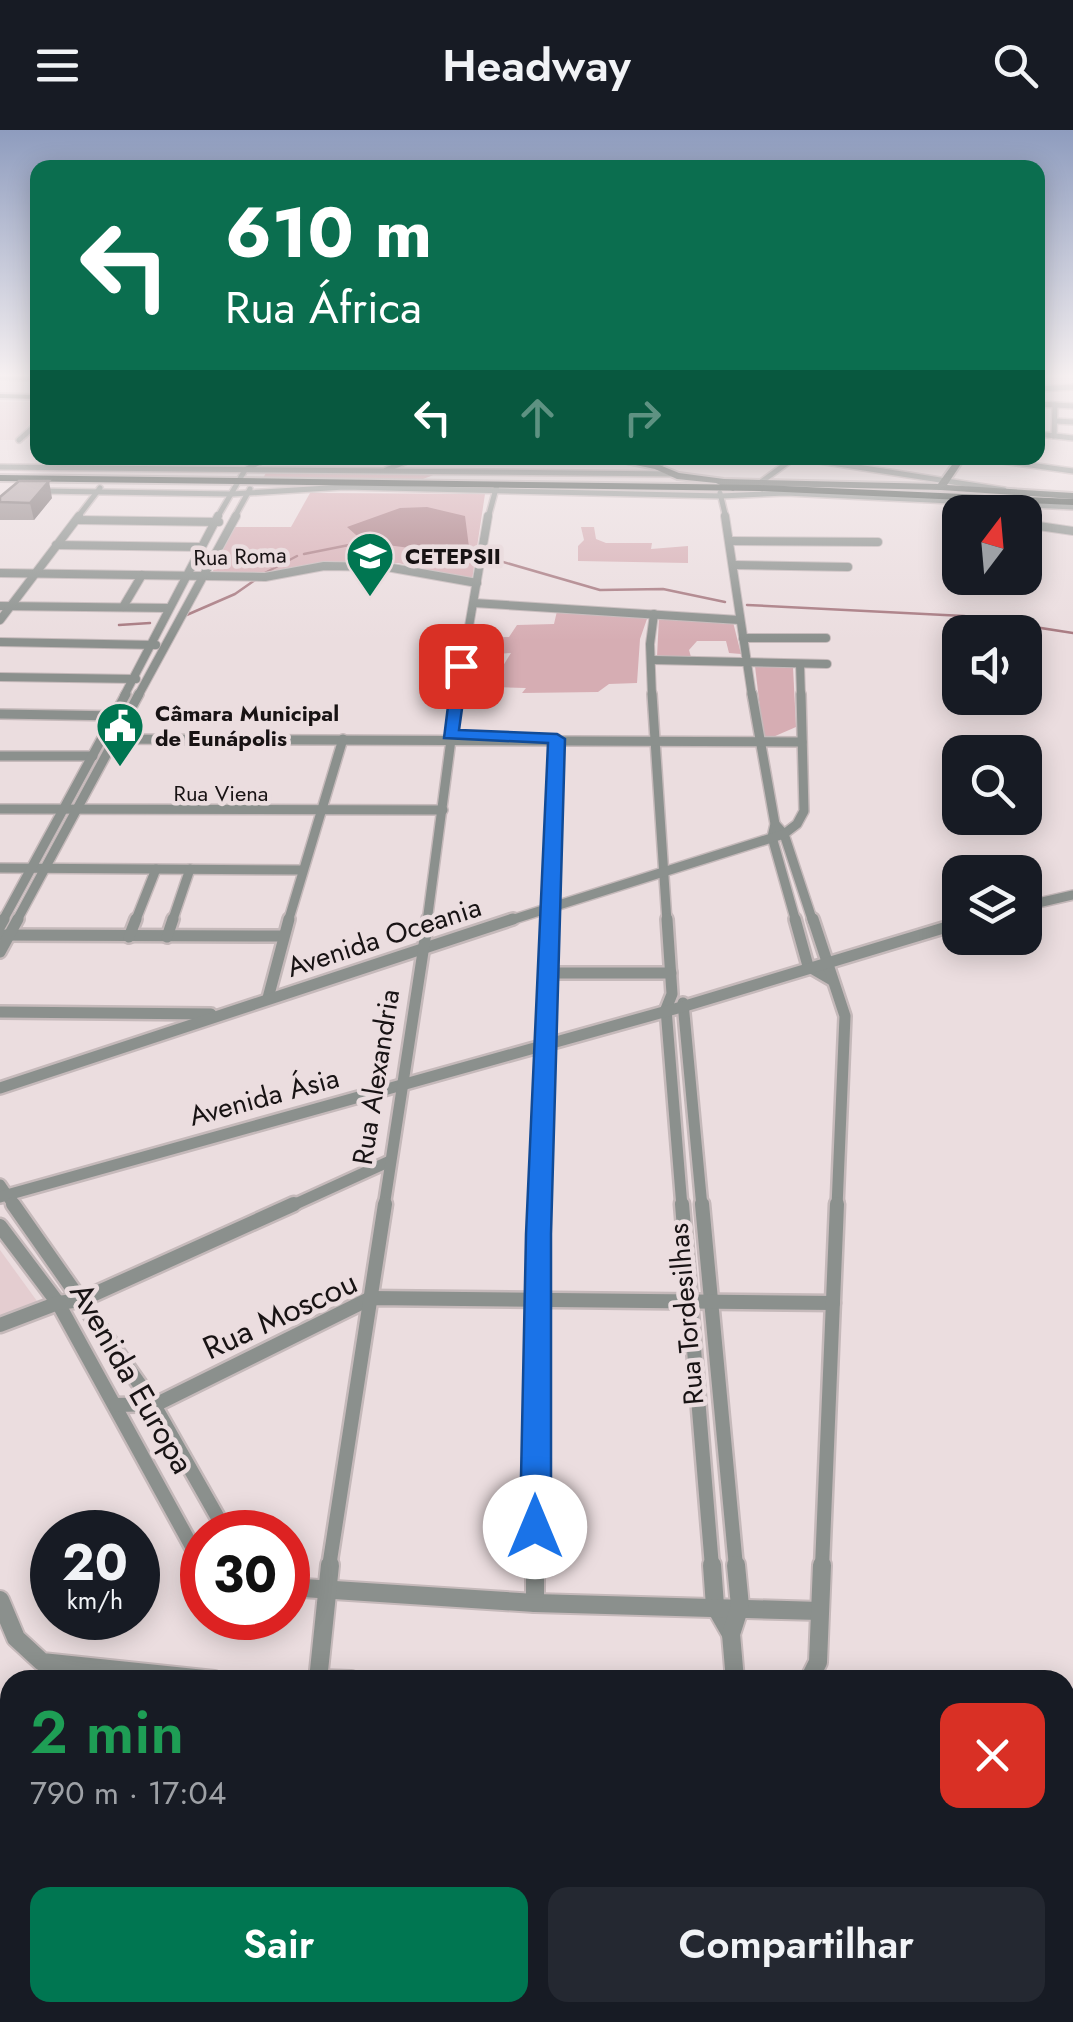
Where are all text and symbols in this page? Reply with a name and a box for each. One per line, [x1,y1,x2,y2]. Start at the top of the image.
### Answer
text: Headway [442,33,631,98]
icon: menu [30,38,85,93]
icon: search [988,38,1043,93]
text: 610 m [225,182,432,283]
icon: left [60,200,190,330]
text: Rua África [225,275,422,340]
icon: left [405,390,460,445]
icon: ahead [510,390,565,445]
icon: right [615,390,670,445]
north arrow [942,495,1042,595]
map controls [942,495,1042,955]
school or university icon: CETEPSII [344,530,396,598]
street label: Rua Roma [193,538,287,574]
place label: CETEPSII [405,540,501,572]
button: sound [942,615,1042,715]
pin [419,624,504,709]
icon: arrive [434,639,489,694]
place label: Câmara Municipal de Eunápolis [155,697,339,754]
public building icon: Câmara Municipal de Eunápolis [94,700,146,768]
button: search [942,735,1042,835]
street label: Rua Viena [174,777,268,809]
button: layers [942,855,1042,955]
street label: Avenida Oceania [282,886,486,988]
street label: Rua Alexandria [342,986,410,1168]
street label: Avenida Ásia [184,1057,344,1137]
street label: Rua Tordesilhas [658,1221,714,1407]
street label: Rua Moscou [195,1259,365,1371]
street label: Avenida Europa [59,1274,205,1482]
position arrow [483,1475,587,1579]
speed limit sign: 30 [180,1510,310,1640]
text: 20 [62,1526,128,1599]
text: km/h [67,1582,123,1618]
text: 2 min [30,1689,184,1776]
button: close [940,1703,1045,1808]
text: 790 m · 17:04 [30,1770,226,1816]
button: Sair [30,1887,528,2002]
button: Compartilhar [548,1887,1045,2002]

